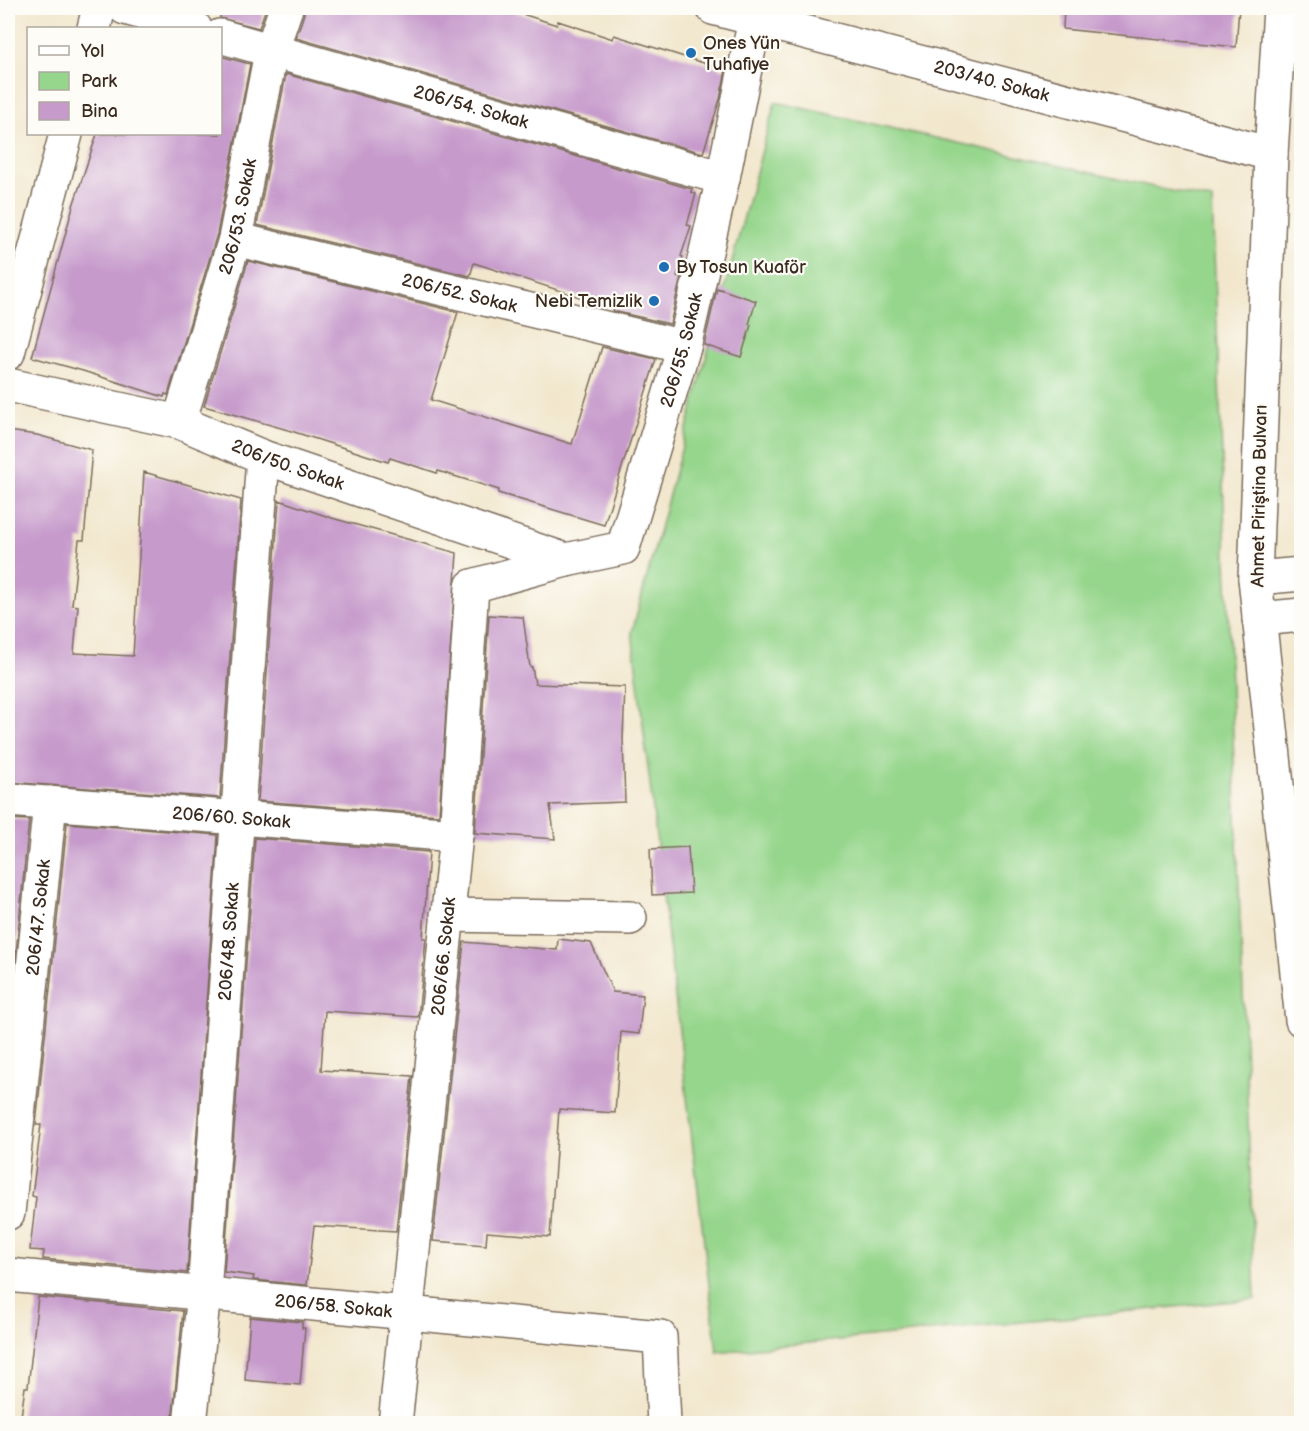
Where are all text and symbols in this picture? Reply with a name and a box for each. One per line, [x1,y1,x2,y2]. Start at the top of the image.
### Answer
legend [27,27,222,135]
place label: Ones Yün Tuhafiye [703,33,780,75]
text: Yol [80,41,104,62]
marker: Ones Yün Tuhafiye [684,46,698,60]
street label: 203/40. Sokak [931,56,1052,107]
text: Park [81,71,117,92]
street label: 206/54. Sokak [411,81,531,134]
text: Bina [81,101,118,122]
street label: 206/53. Sokak [215,157,261,277]
place label: By Tosun Kuaför [676,257,806,278]
marker: By Tosun Kuaför [657,260,671,274]
street label: 206/52. Sokak [400,270,519,318]
place label: Nebi Temizlik [535,291,642,312]
street label: 206/55. Sokak [656,291,707,410]
marker: Nebi Temizlik [647,294,661,308]
street label: Ahmet Piriştina Bulvarı [1247,404,1272,588]
street label: 206/50. Sokak [228,435,347,495]
street label: 206/60. Sokak [171,803,291,833]
street label: 206/47. Sokak [22,858,55,977]
street label: 206/48. Sokak [215,882,244,1002]
street label: 206/66. Sokak [427,896,461,1017]
street label: 206/58. Sokak [274,1290,393,1323]

